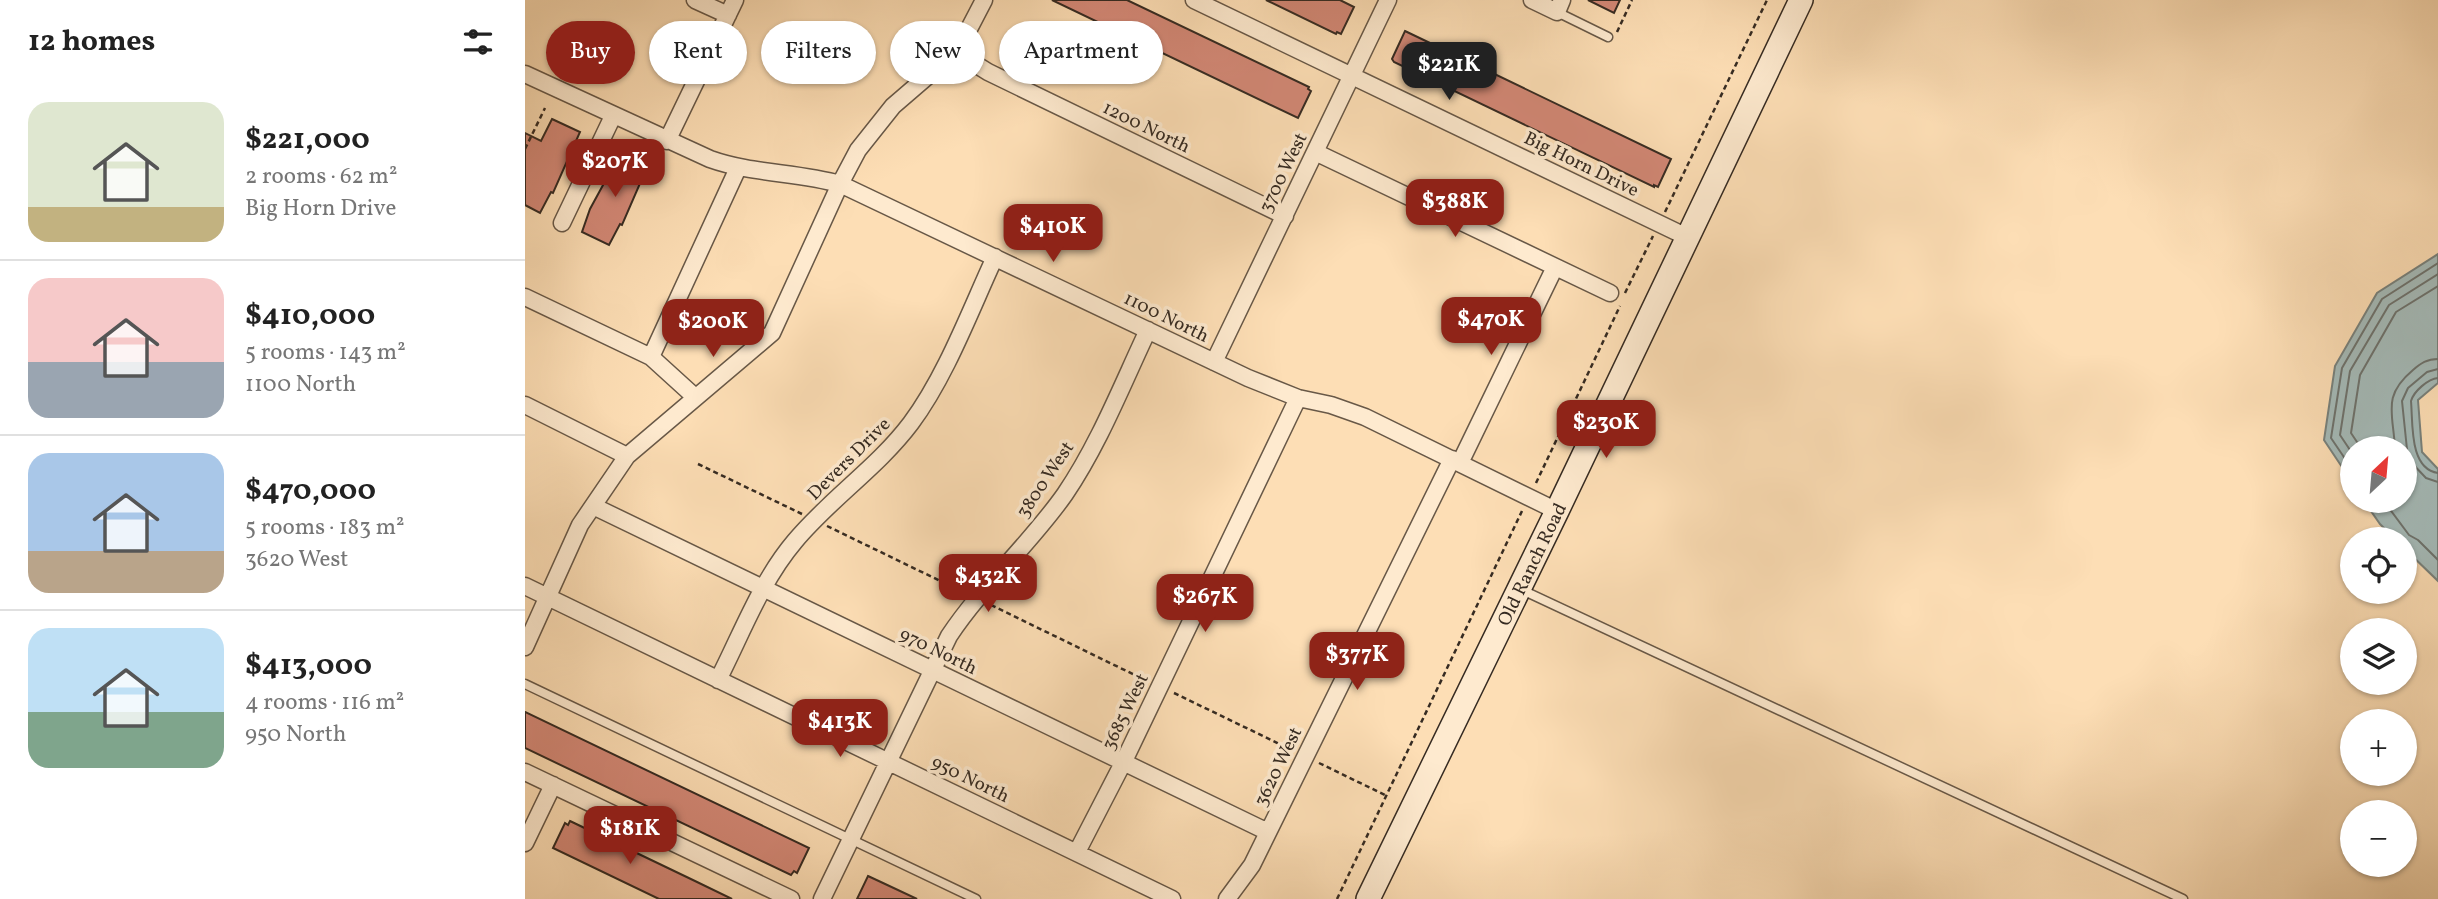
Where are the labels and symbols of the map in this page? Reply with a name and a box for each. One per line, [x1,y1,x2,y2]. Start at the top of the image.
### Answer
pin: $221K [1400,42,1498,102]
street label: 1200 North [1098,95,1194,160]
street label: Big Horn Drive [1519,126,1643,204]
street label: 3700 West [1253,128,1314,217]
pin: $207K [566,140,664,199]
pin: $388K [1406,180,1504,239]
pin: $410K [1004,204,1102,264]
street label: 1100 North [1119,286,1213,350]
pin: $470K [1442,298,1540,357]
pin: $200K [664,300,762,359]
pin: $230K [1557,400,1655,460]
street label: Devers Drive [802,412,897,507]
street label: 3800 West [1010,436,1081,524]
north arrow [2340,436,2417,513]
street label: Old Ranch Road [1492,499,1574,631]
pin: $432K [939,554,1037,614]
pin: $267K [1156,574,1254,634]
street label: 970 North [895,622,981,682]
pin: $377K [1308,632,1406,692]
street label: 3685 West [1096,669,1156,755]
pin: $413K [791,700,889,759]
street label: 3620 West [1248,723,1309,811]
street label: 950 North [927,750,1013,810]
pin: $181K [581,806,679,866]

